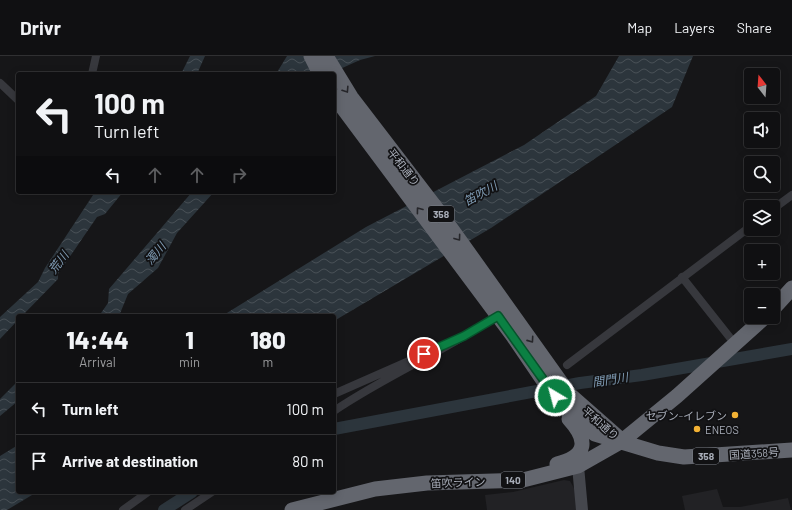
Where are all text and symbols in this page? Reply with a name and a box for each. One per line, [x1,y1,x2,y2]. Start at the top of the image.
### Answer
text: Drivr [20,16,61,39]
text: Map [627,19,652,36]
text: Layers [674,19,715,36]
text: Share [737,19,772,36]
north arrow [744,68,780,104]
map controls [744,68,780,324]
text: 100 m [94,86,165,120]
one-way arrow [341,86,349,93]
icon: left [28,88,80,140]
button: sound [744,112,780,148]
text: Turn left [94,120,160,142]
street label: 平和通り [385,146,423,188]
button: search [744,156,780,192]
icon: left [102,164,124,186]
icon: ahead [144,164,166,186]
icon: ahead [186,164,208,186]
icon: right [228,164,250,186]
water label: 笛吹川 [461,177,501,208]
button: layers [744,200,780,236]
road number: 358 [428,206,454,222]
one-way arrow [416,207,423,214]
one-way arrow [453,233,460,240]
water label: 濁川 [142,238,169,267]
button: + [744,244,780,280]
water label: 荒川 [45,247,72,276]
button: − [744,288,780,324]
text: 14:44 [66,325,129,354]
text: 1 [185,325,194,354]
text: 180 [250,325,286,354]
one-way arrow [526,336,534,343]
pin [407,337,441,371]
icon: arrive [413,343,435,365]
text: Arrival [79,354,116,370]
text: min [179,354,200,370]
text: m [263,354,273,370]
water label: 間門川 [591,369,631,389]
position arrow [534,375,576,417]
icon: left [28,398,50,420]
text: Turn left [62,400,118,418]
text: 100 m [286,400,324,418]
street label: 平和通り [580,404,622,442]
place label: セブン-イレブン [646,409,727,422]
marker: セブン-イレブン [730,410,740,420]
place label: ENEOS [705,423,739,436]
marker: ENEOS [692,424,702,434]
street label: 国道358号 [729,445,779,461]
road number: 358 [693,448,719,464]
icon: arrive [28,450,50,472]
text: Arrive at destination [62,452,198,470]
text: 80 m [292,452,324,470]
road number: 140 [501,472,525,488]
street label: 笛吹ライン [430,475,486,489]

